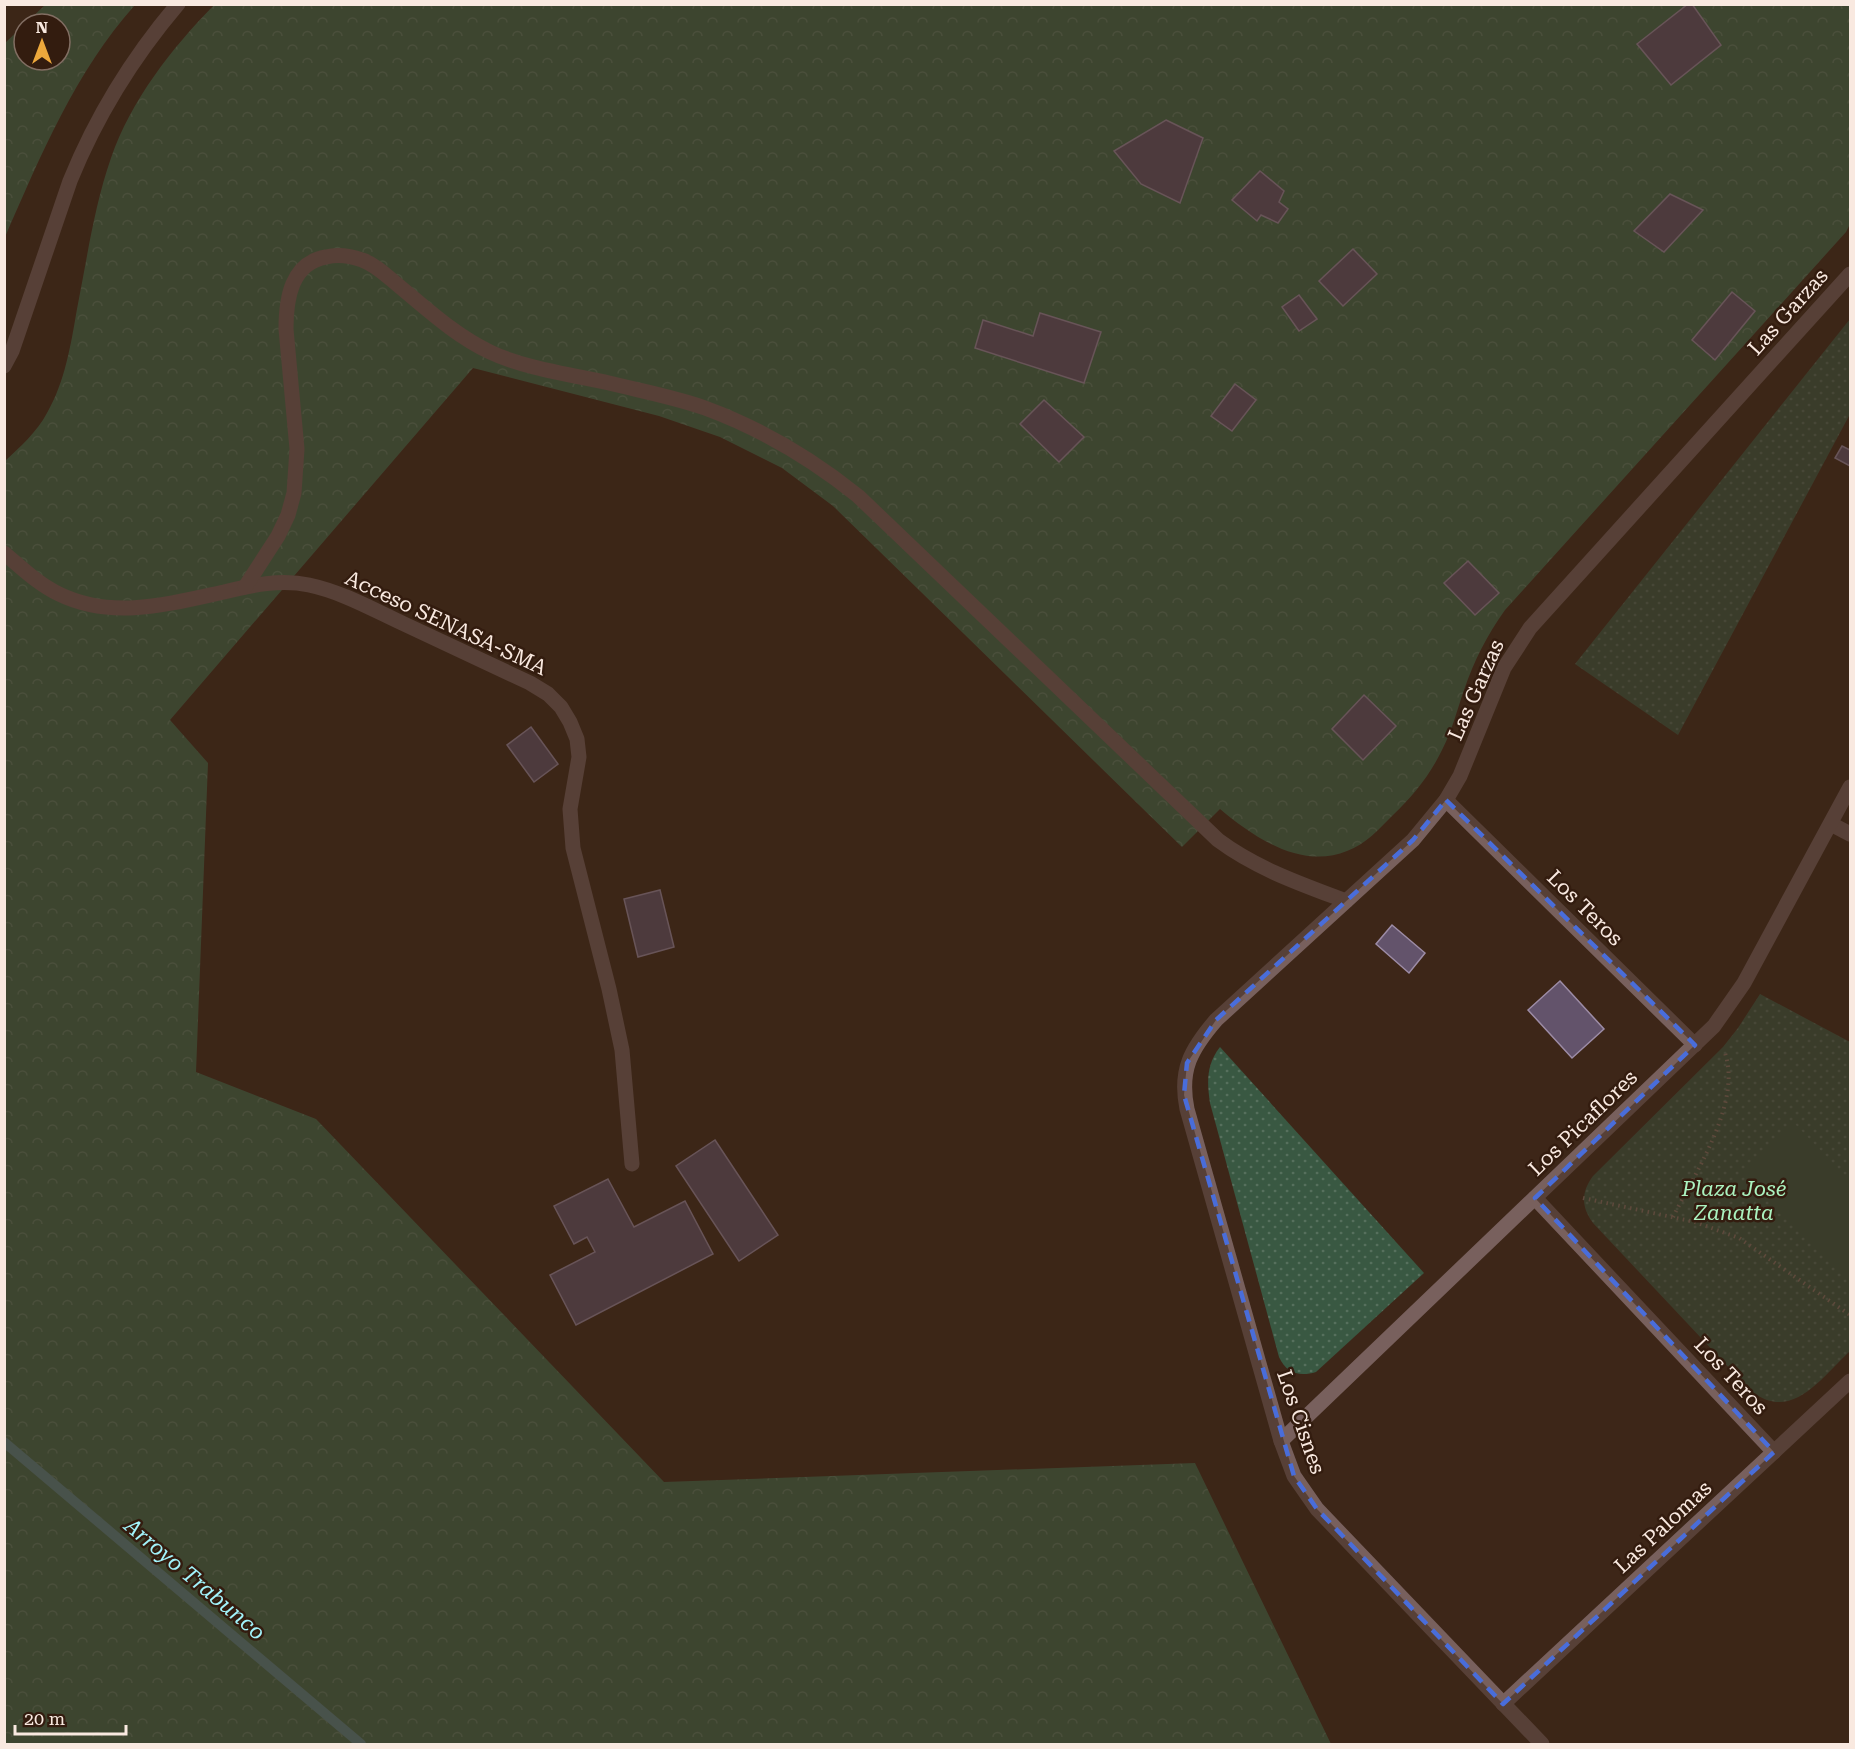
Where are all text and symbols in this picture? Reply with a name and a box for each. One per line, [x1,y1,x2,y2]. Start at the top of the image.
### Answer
north arrow [12,12,72,72]
text: N [36,18,48,37]
street label: Las Garzas [1743,264,1833,360]
street label: Acceso SENASA-SMA [341,566,551,680]
street label: Las Garzas [1443,636,1509,744]
street label: Los Teros [1542,865,1628,951]
street label: Los Picaflores [1524,1065,1642,1181]
park label: Plaza José Zanatta [1681,1177,1786,1225]
street label: Los Teros [1689,1332,1773,1420]
street label: Los Cisnes [1272,1367,1330,1477]
street label: Las Palomas [1609,1476,1717,1578]
water label: Arroyo Trabunco [118,1512,270,1645]
scale bar [15,1698,126,1736]
text: 20 m [24,1708,65,1729]

